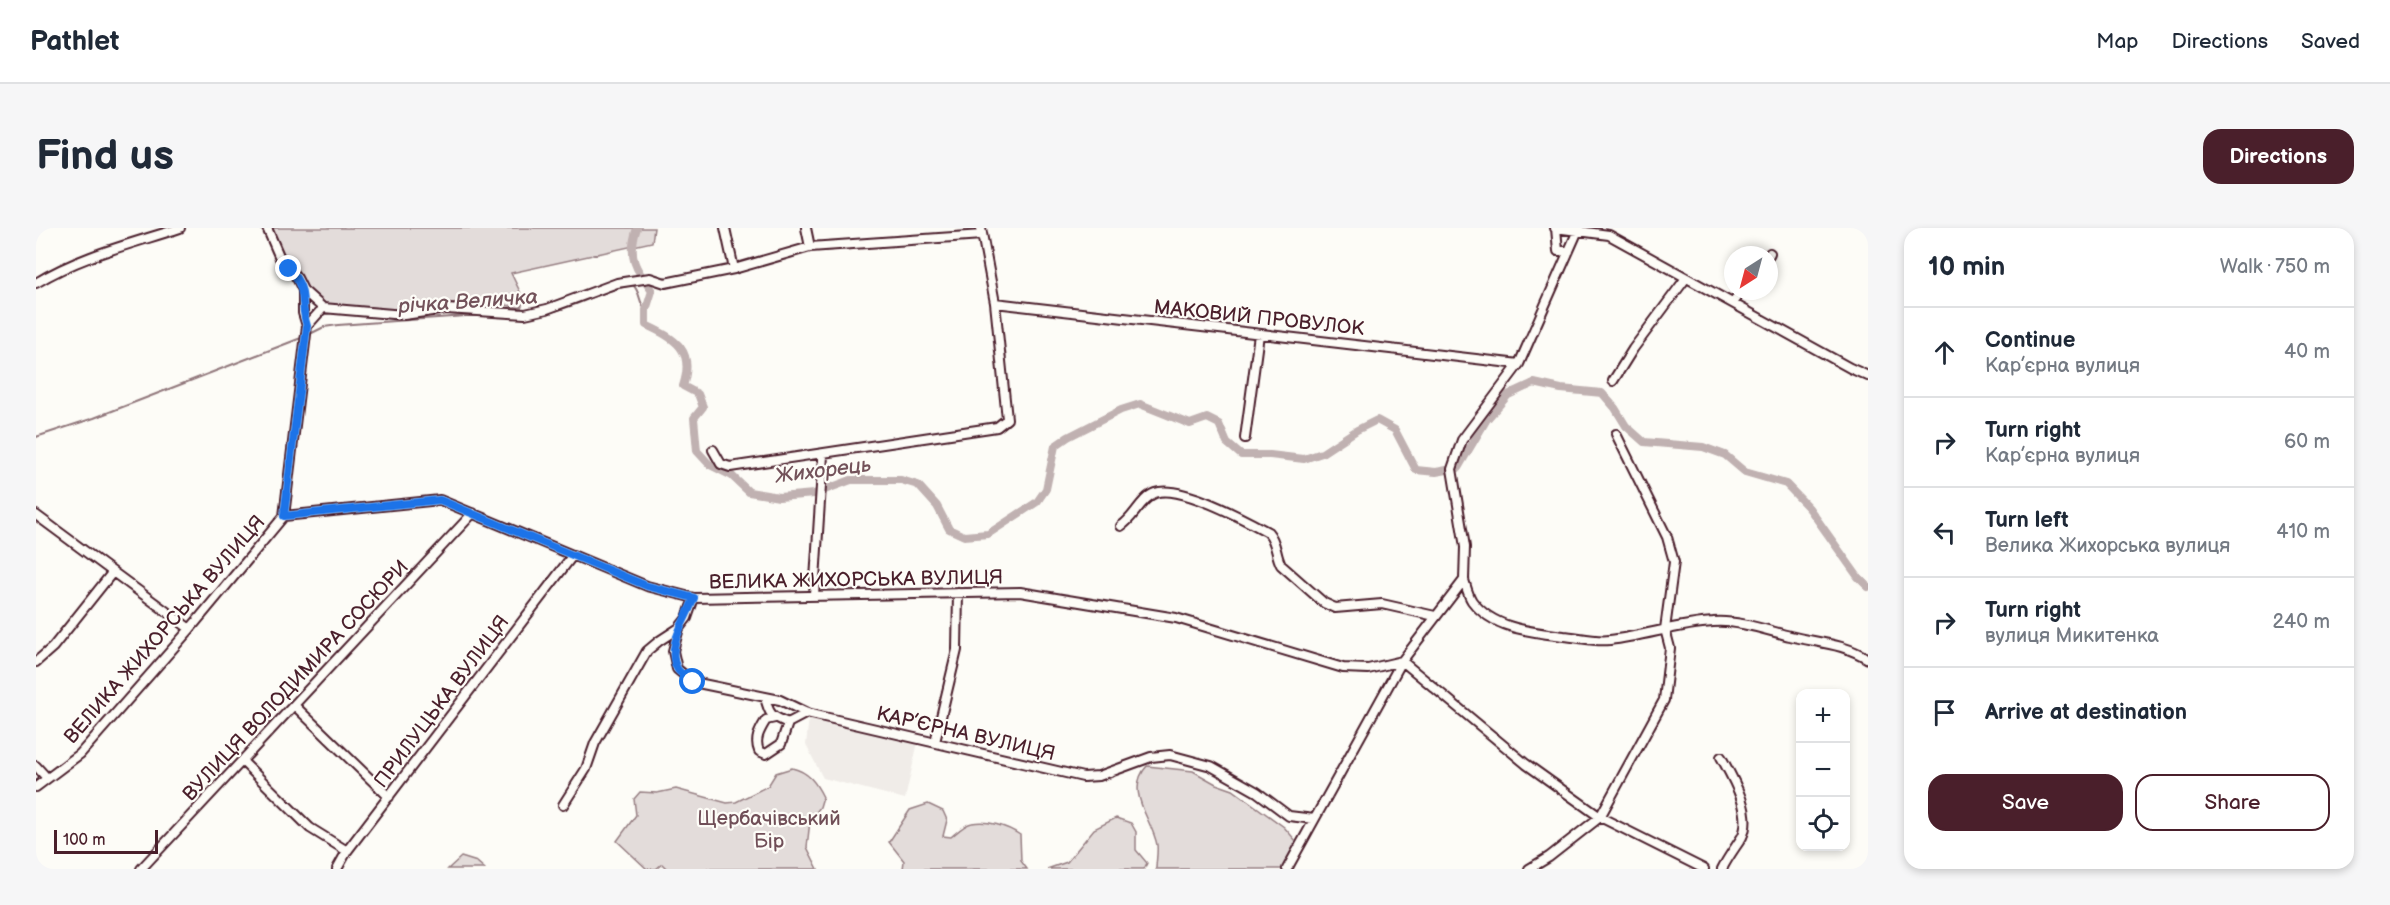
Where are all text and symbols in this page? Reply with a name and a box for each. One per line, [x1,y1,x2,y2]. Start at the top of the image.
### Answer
text: Pathlet [30,25,119,58]
text: Map [2096,29,2139,54]
text: Directions [2172,29,2268,54]
text: Saved [2301,29,2360,54]
button: Directions [2203,129,2354,184]
text: Find us [36,131,174,182]
north arrow [1724,246,1778,300]
text: 10 min [1928,252,2005,283]
route end [275,255,301,281]
text: Walk · 750 m [2220,255,2330,279]
water label: річка Величка [396,284,539,319]
street label: МАКОВИЙ ПРОВУЛОК [1153,295,1365,341]
text: Continue [1985,327,2075,354]
icon: ahead [1928,336,1961,369]
text: 40 m [2284,340,2330,364]
text: Кар’єрна вулиця [1985,354,2140,378]
text: Turn right [1985,417,2081,444]
icon: right [1928,426,1961,459]
text: 60 m [2284,430,2330,454]
text: Кар’єрна вулиця [1985,444,2140,468]
water label: Жихорець [772,452,873,489]
text: Turn left [1985,507,2069,534]
street label: ВЕЛИКА ЖИХОРСЬКА ВУЛИЦЯ [59,511,270,749]
icon: left [1928,516,1961,549]
text: 410 m [2276,520,2330,544]
text: Велика Жихорська вулиця [1985,534,2230,558]
street label: ВУЛИЦЯ ВОЛОДИМИРА СОСЮРИ [178,555,414,806]
street label: ВЕЛИКА ЖИХОРСЬКА ВУЛИЦЯ [709,565,1003,595]
text: Turn right [1985,597,2081,624]
icon: right [1928,606,1961,639]
text: 240 m [2273,610,2330,634]
street label: ПРИЛУЦЬКА ВУЛИЦЯ [369,611,515,793]
text: вулиця Микитенка [1985,624,2159,648]
route start [679,668,705,694]
map controls [1796,689,1850,851]
button: + [1796,689,1850,743]
icon: arrive [1928,696,1961,729]
text: Arrive at destination [1985,699,2187,726]
street label: КАР’ЄРНА ВУЛИЦЯ [874,702,1057,766]
button: − [1796,743,1850,797]
button: Save [1928,774,2123,831]
button: Share [2135,774,2330,831]
button: locate [1796,797,1850,851]
park label: Щербачівський Бір [697,807,841,854]
scale bar [54,827,158,854]
text: 100 m [63,831,106,850]

